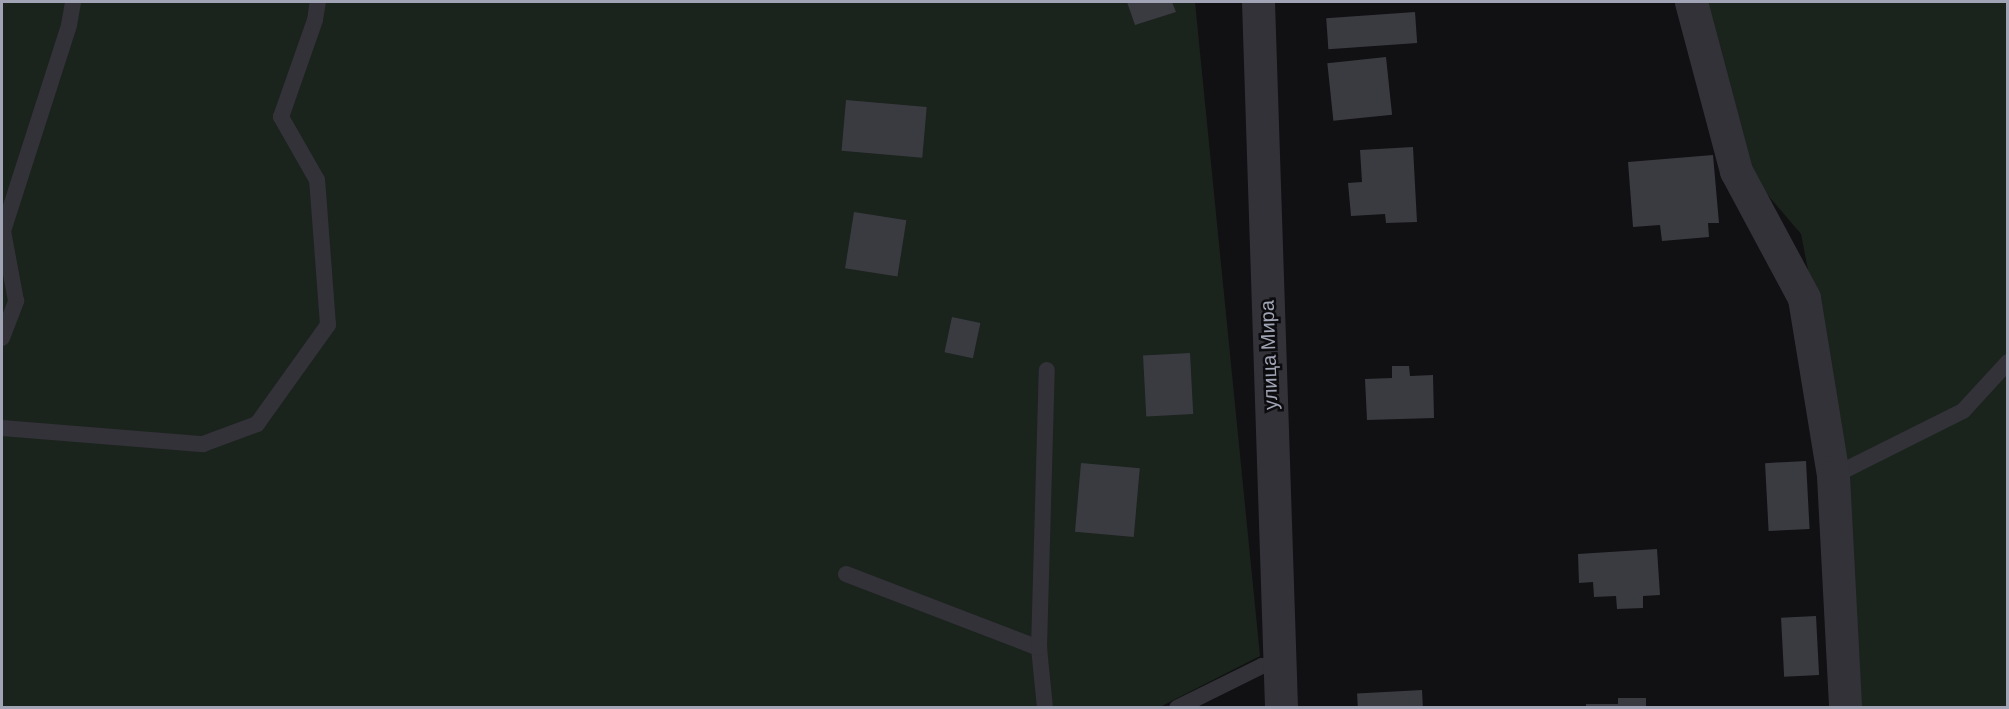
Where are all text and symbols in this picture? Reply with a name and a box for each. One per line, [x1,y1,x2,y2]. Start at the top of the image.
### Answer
street label: улица Мира [1255,300,1283,410]

